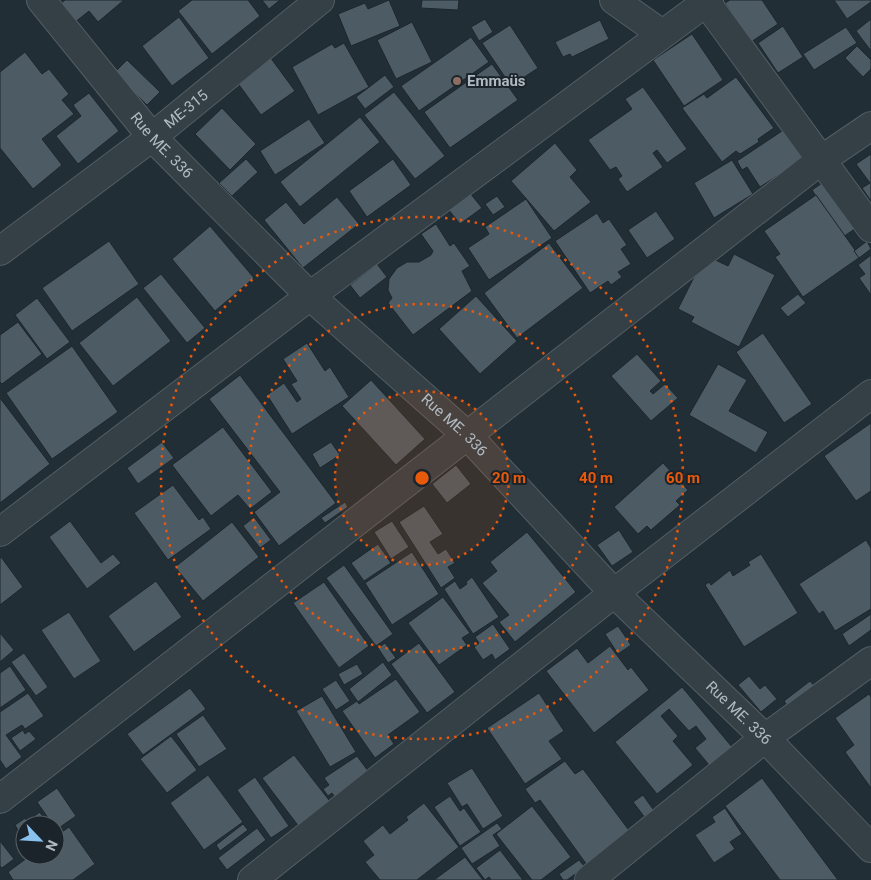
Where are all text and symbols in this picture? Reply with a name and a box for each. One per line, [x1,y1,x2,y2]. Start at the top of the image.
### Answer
place label: Emmaüs [467,72,526,90]
marker: Emmaüs [451,75,463,87]
street label: ME-315 [161,86,212,132]
street label: Rue ME. 336 [127,109,197,182]
street label: Rue ME. 336 [417,390,491,460]
centre of rings [413,469,431,487]
text: 20 m [492,469,526,487]
text: 40 m [579,469,613,487]
text: 60 m [666,469,700,487]
street label: Rue ME. 336 [702,677,775,748]
north arrow [15,815,65,865]
text: N [42,838,61,853]

